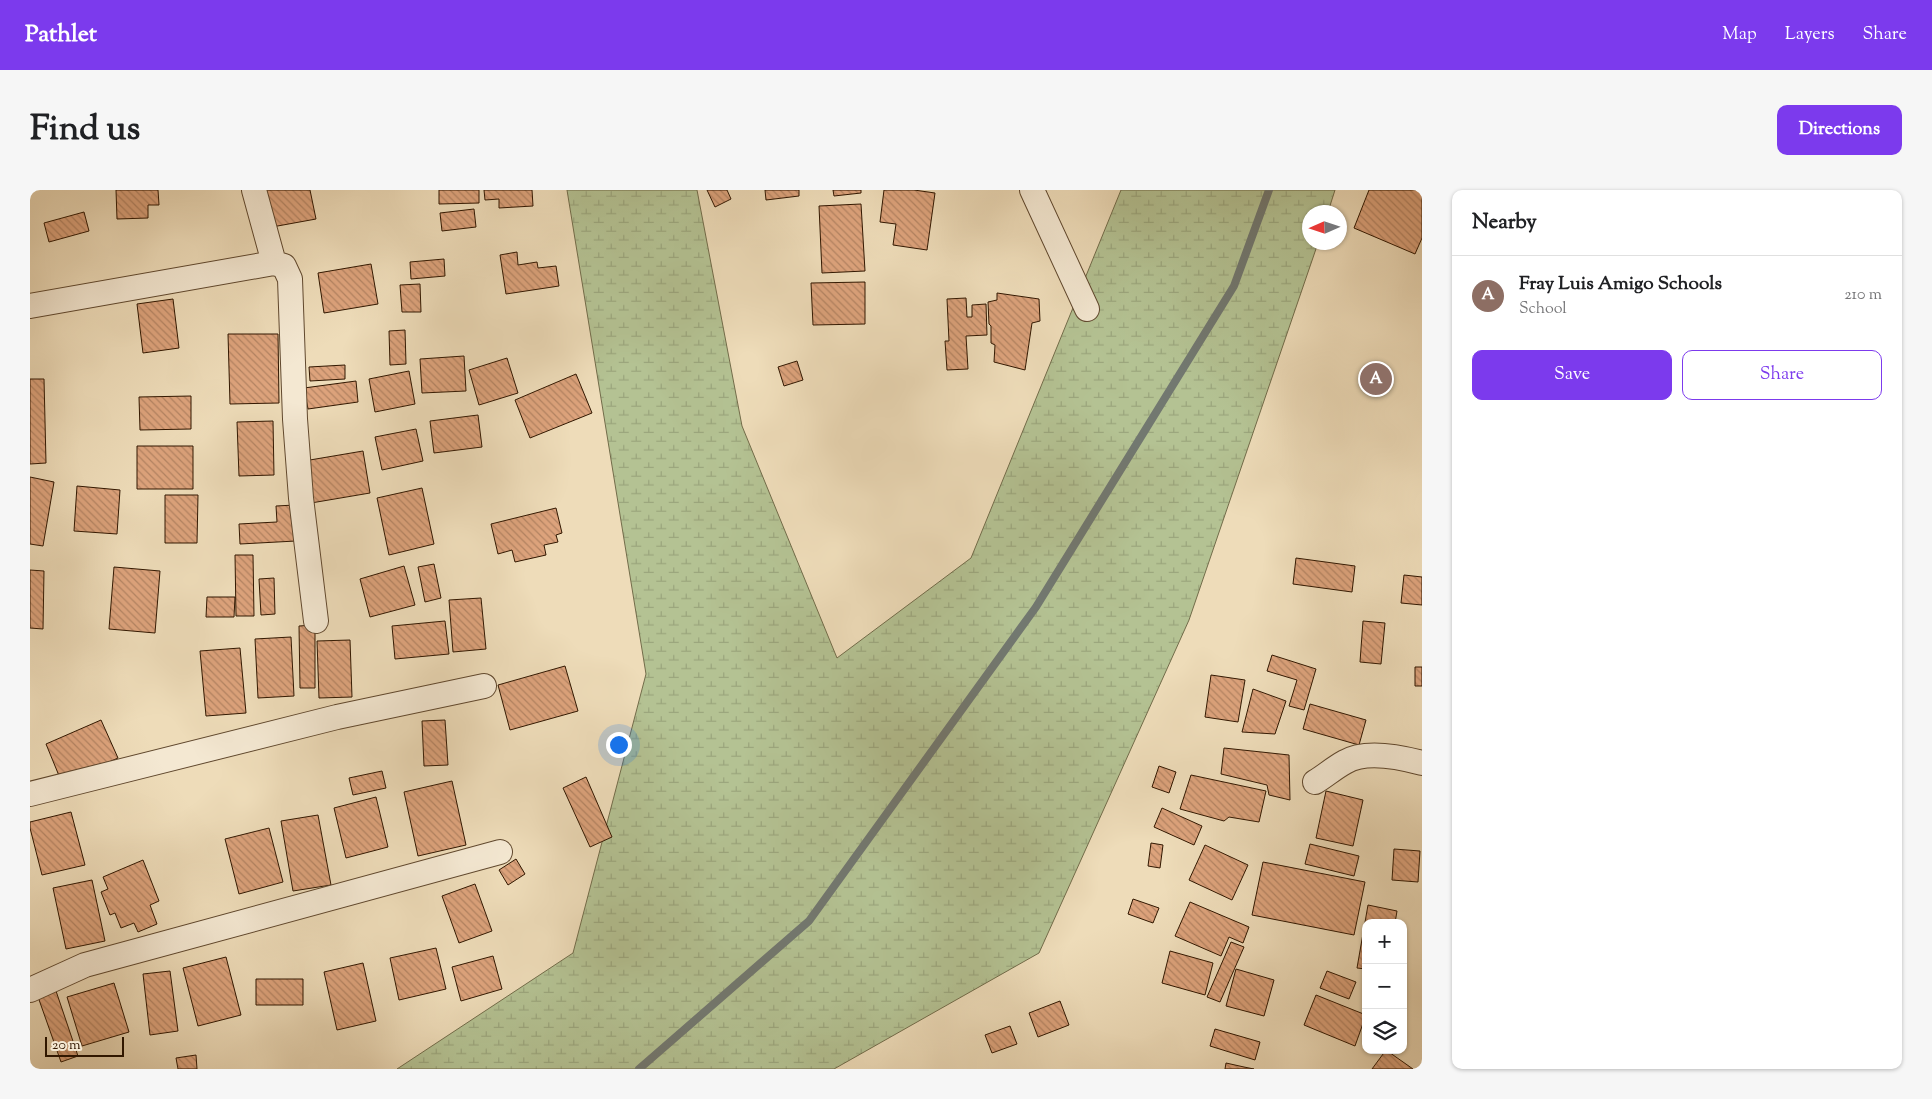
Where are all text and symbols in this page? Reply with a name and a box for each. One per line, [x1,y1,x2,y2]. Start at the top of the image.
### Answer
text: Pathlet [25,18,97,52]
text: Map [1722,22,1757,48]
text: Layers [1785,22,1835,48]
text: Share [1863,22,1907,48]
text: Find us [30,105,140,156]
button: Directions [1777,105,1902,155]
north arrow [1302,205,1347,250]
text: Nearby [1472,208,1537,238]
text: Fray Luis Amigo Schools [1519,271,1722,298]
text: A [1482,284,1495,307]
text: 210 m [1844,284,1882,307]
text: School [1519,298,1567,321]
button: Save [1472,350,1672,400]
button: Share [1682,350,1882,400]
pin: A [1360,360,1392,398]
your location [606,732,632,758]
map controls [1362,919,1407,1054]
button: + [1362,919,1407,964]
button: − [1362,964,1407,1009]
button: layers [1362,1009,1407,1054]
scale bar [45,1034,124,1057]
text: 20 m [52,1036,81,1056]

